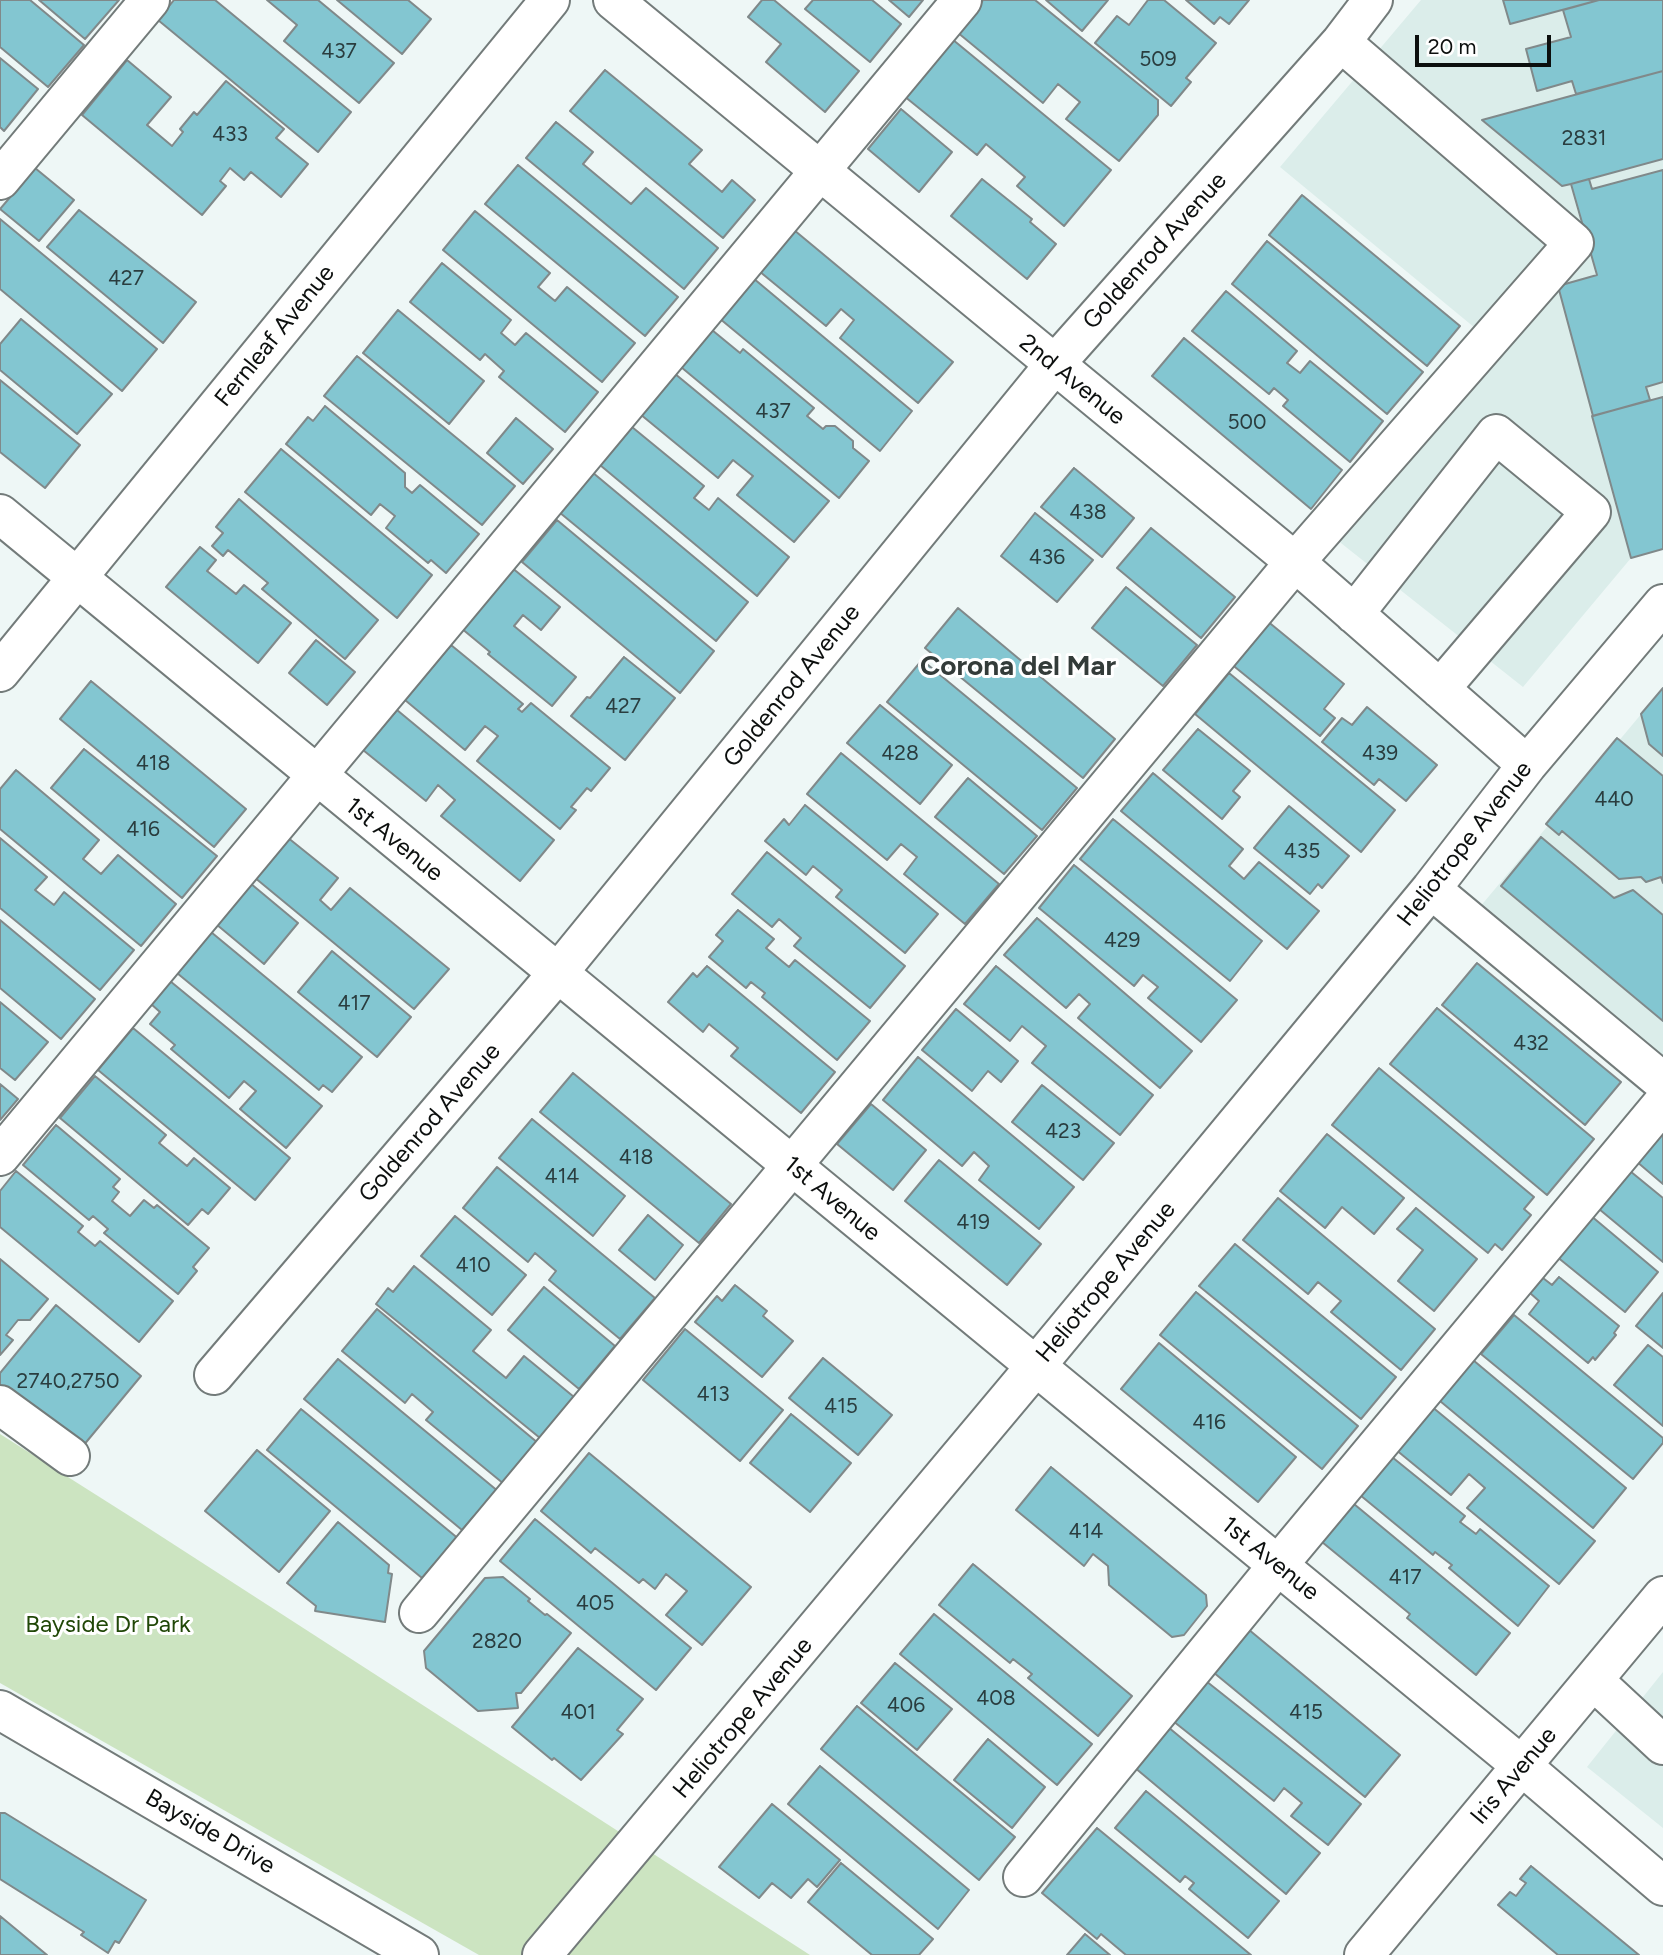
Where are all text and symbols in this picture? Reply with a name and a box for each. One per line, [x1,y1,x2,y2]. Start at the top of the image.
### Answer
scale bar [1418,21,1554,65]
text: 20 m [1428,34,1476,59]
house number: 437 [321,39,357,65]
house number: 509 [1139,47,1177,73]
house number: 433 [212,122,248,148]
house number: 2831 [1562,126,1606,152]
street label: Goldenrod Avenue [1077,167,1233,335]
street label: Fernleaf Avenue [209,259,341,413]
house number: 427 [108,266,144,292]
street label: 2nd Avenue [1013,329,1131,431]
house number: 437 [755,399,791,425]
house number: 500 [1228,410,1266,436]
house number: 438 [1069,500,1107,526]
house number: 436 [1029,545,1065,571]
street label: Goldenrod Avenue [718,599,866,773]
district label: Corona del Mar [920,650,1116,684]
house number: 427 [605,694,641,720]
house number: 428 [881,741,919,767]
house number: 439 [1362,741,1398,767]
house number: 418 [136,751,170,777]
street label: Heliotrope Avenue [1392,756,1538,932]
house number: 440 [1594,787,1634,813]
street label: 1st Avenue [339,792,449,888]
house number: 416 [126,817,160,843]
house number: 435 [1284,839,1320,865]
house number: 429 [1104,928,1140,954]
house number: 417 [338,991,370,1017]
house number: 432 [1513,1031,1549,1057]
street label: Goldenrod Avenue [353,1038,507,1208]
house number: 423 [1045,1119,1081,1145]
house number: 418 [619,1145,653,1171]
street label: 1st Avenue [778,1150,886,1248]
house number: 414 [545,1164,579,1190]
street label: Heliotrope Avenue [1030,1196,1182,1368]
house number: 419 [956,1210,990,1236]
house number: 410 [455,1253,491,1279]
house number: 2740,2750 [17,1369,119,1395]
house number: 413 [696,1382,730,1408]
house number: 415 [824,1394,858,1420]
house number: 416 [1192,1410,1226,1436]
street label: 1st Avenue [1215,1511,1325,1607]
house number: 414 [1069,1519,1103,1545]
house number: 417 [1389,1565,1421,1591]
house number: 405 [576,1591,614,1617]
park label: Bayside Dr Park [25,1611,191,1639]
house number: 2820 [472,1629,522,1655]
street label: Heliotrope Avenue [667,1632,819,1804]
house number: 408 [976,1686,1016,1712]
house number: 406 [887,1693,925,1719]
house number: 401 [560,1700,596,1726]
house number: 415 [1289,1700,1323,1726]
street label: Iris Avenue [1465,1721,1563,1831]
street label: Bayside Drive [140,1783,280,1881]

